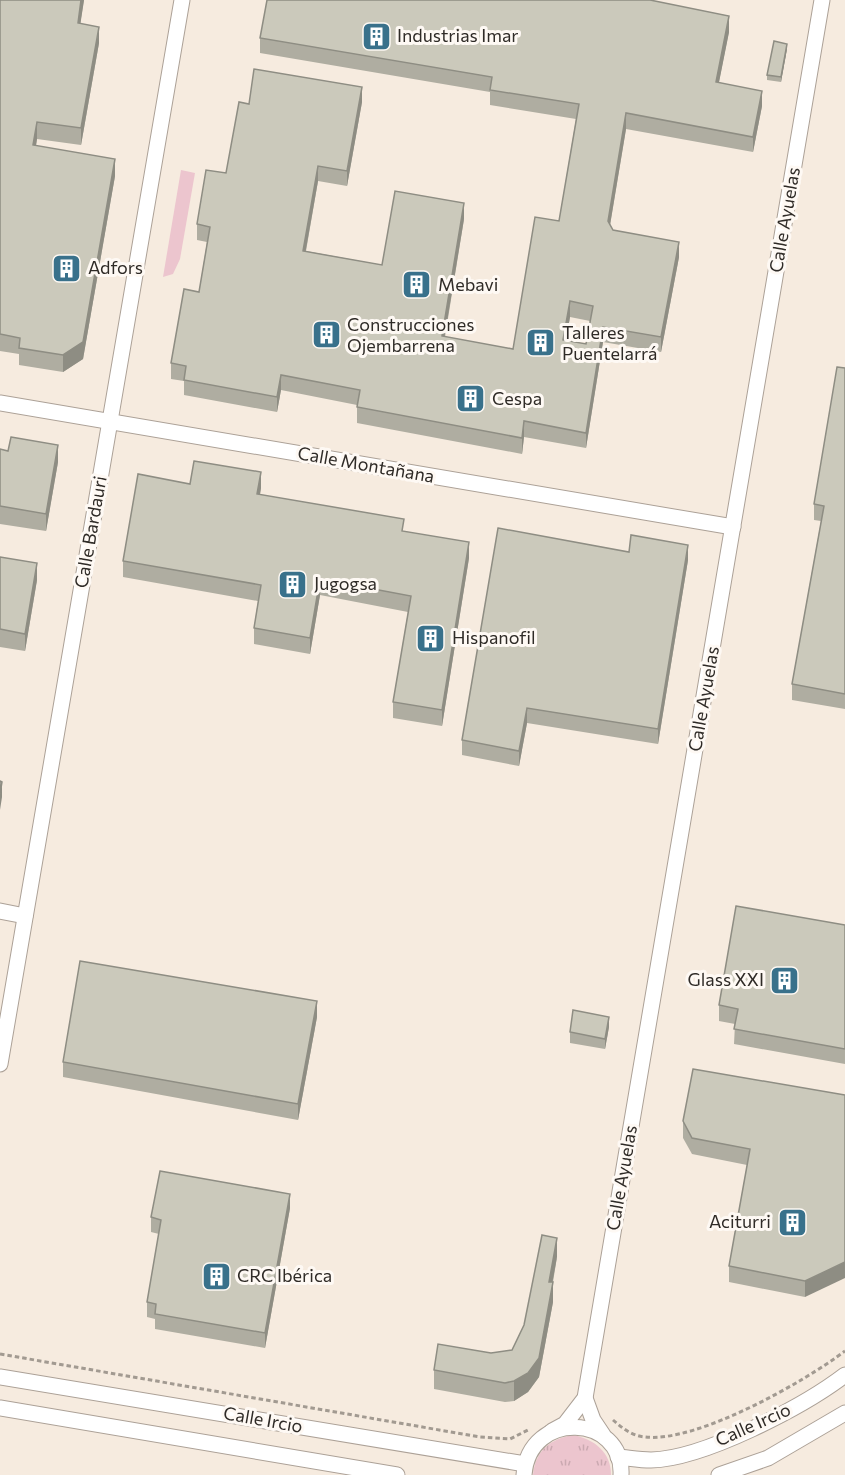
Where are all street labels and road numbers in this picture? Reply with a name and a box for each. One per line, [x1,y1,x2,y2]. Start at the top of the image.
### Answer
street label: Calle Ayuelas [764,165,804,274]
street label: Calle Montañana [296,441,436,487]
street label: Calle Bardauri [69,474,111,590]
street label: Calle Ayuelas [683,644,723,753]
street label: Calle Ayuelas [601,1123,641,1232]
street label: Calle Ircio [712,1398,794,1450]
street label: Calle Ircio [222,1401,304,1437]

